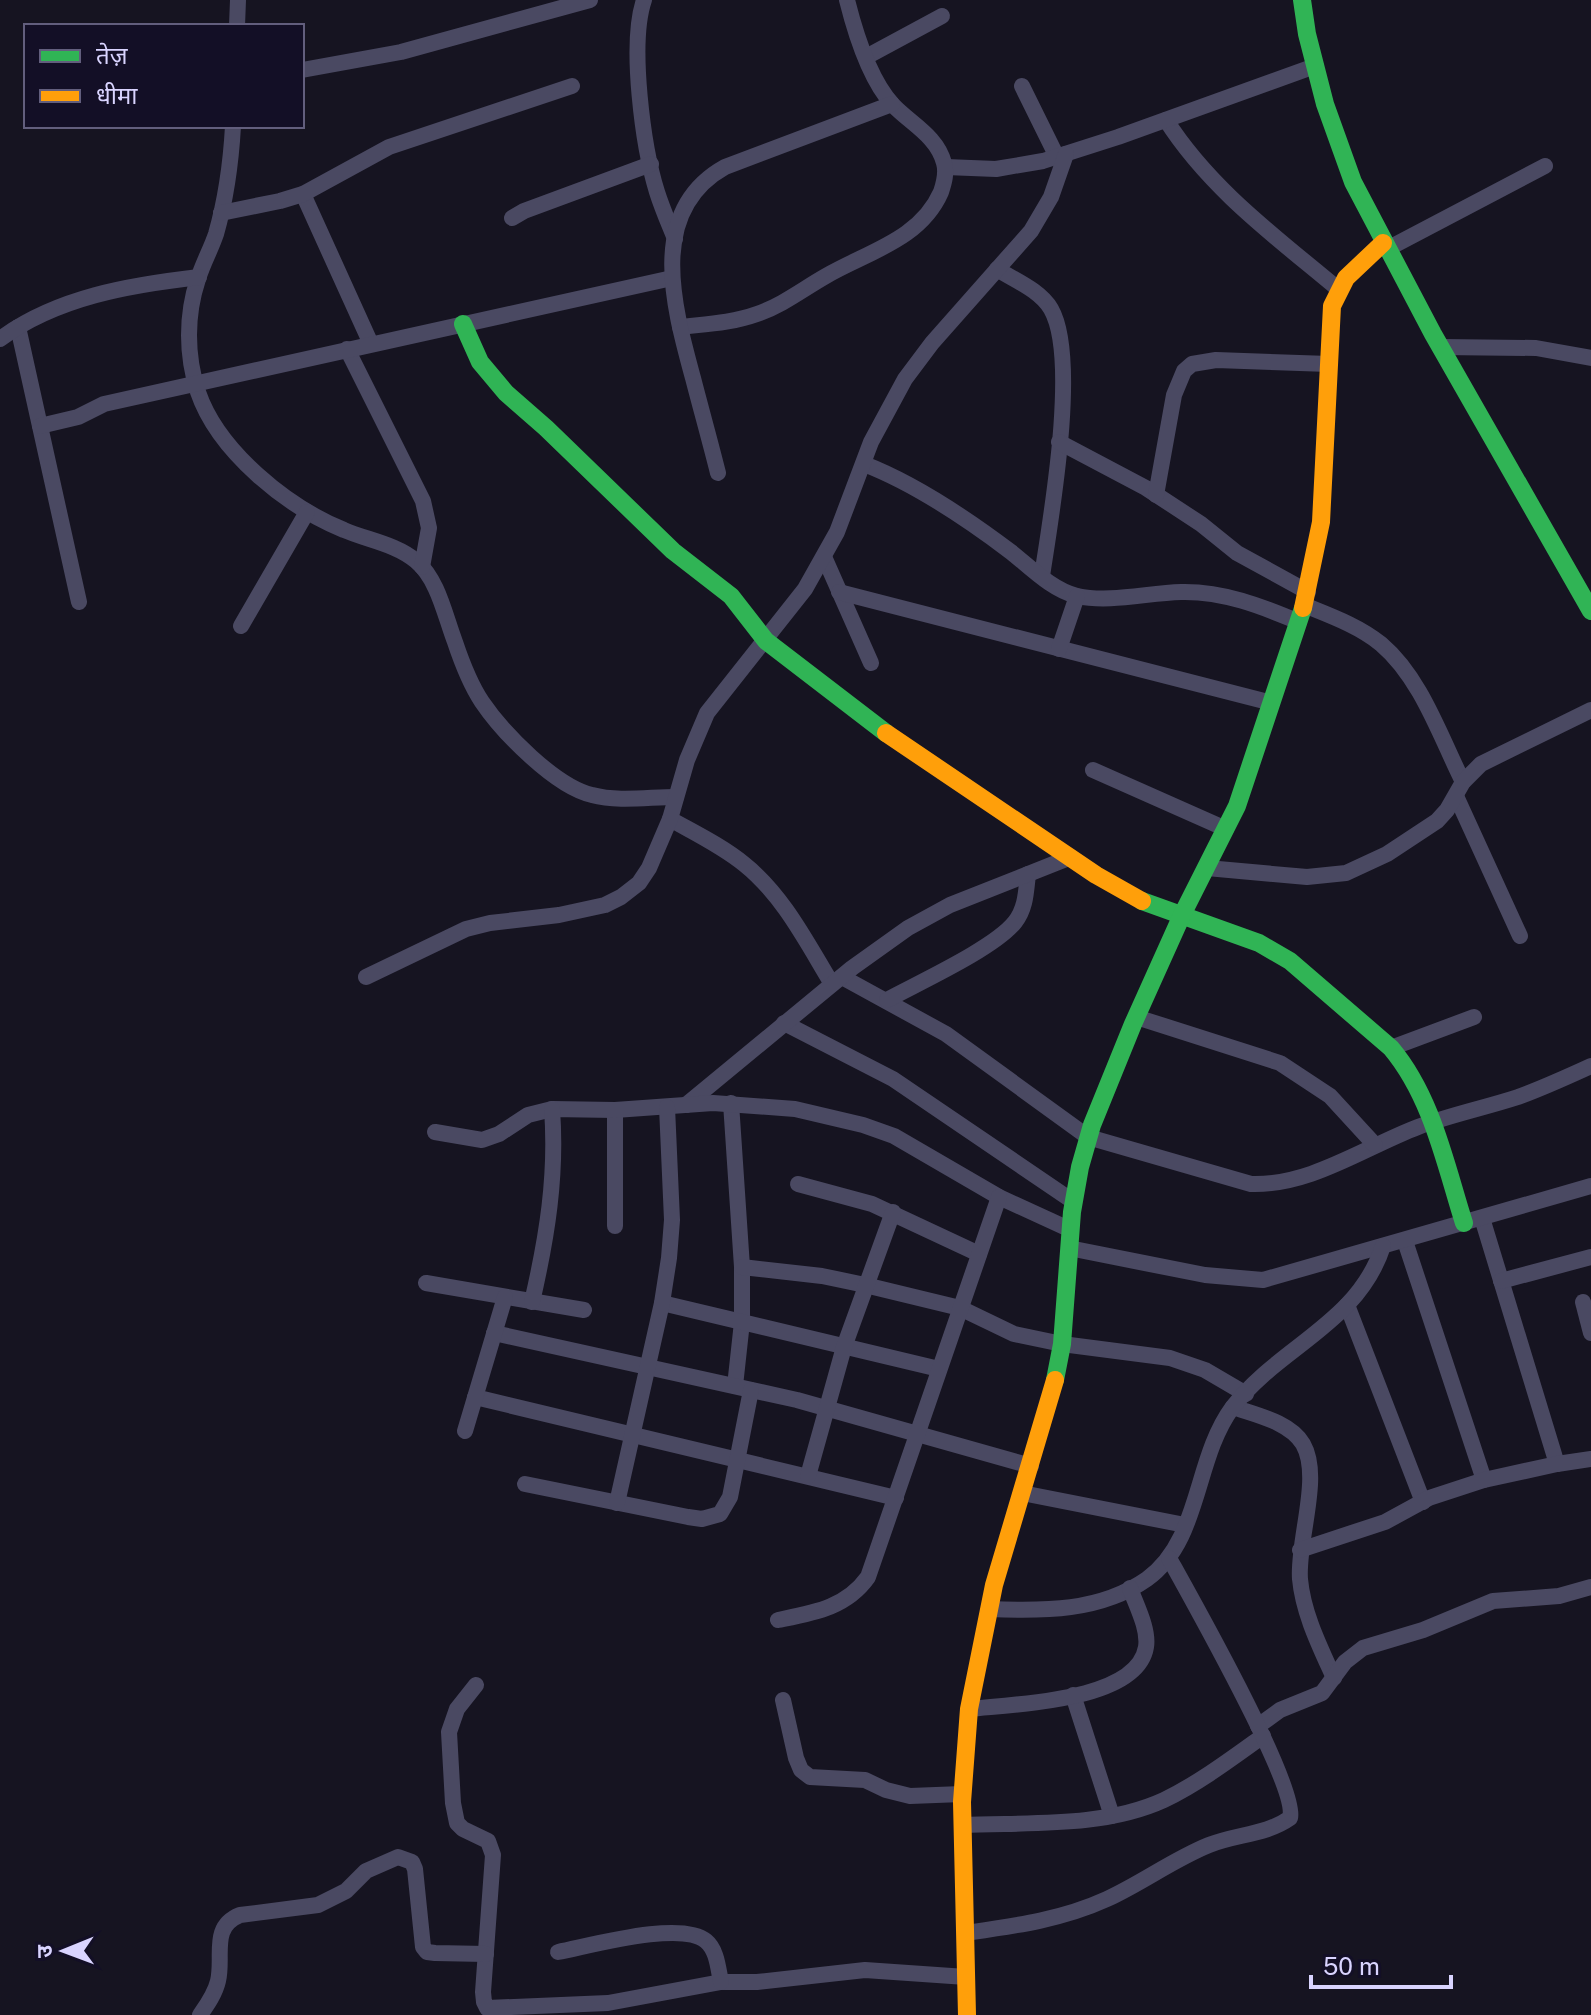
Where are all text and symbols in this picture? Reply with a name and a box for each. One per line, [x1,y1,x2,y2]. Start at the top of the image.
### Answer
legend [24,24,304,128]
text: तेज़ [96,41,129,69]
text: धीमा [96,81,138,109]
north arrow [24,1911,104,1991]
scale bar [1311,1939,1451,1989]
text: उ [31,1944,57,1958]
text: 50 m [1323,1952,1380,1980]

